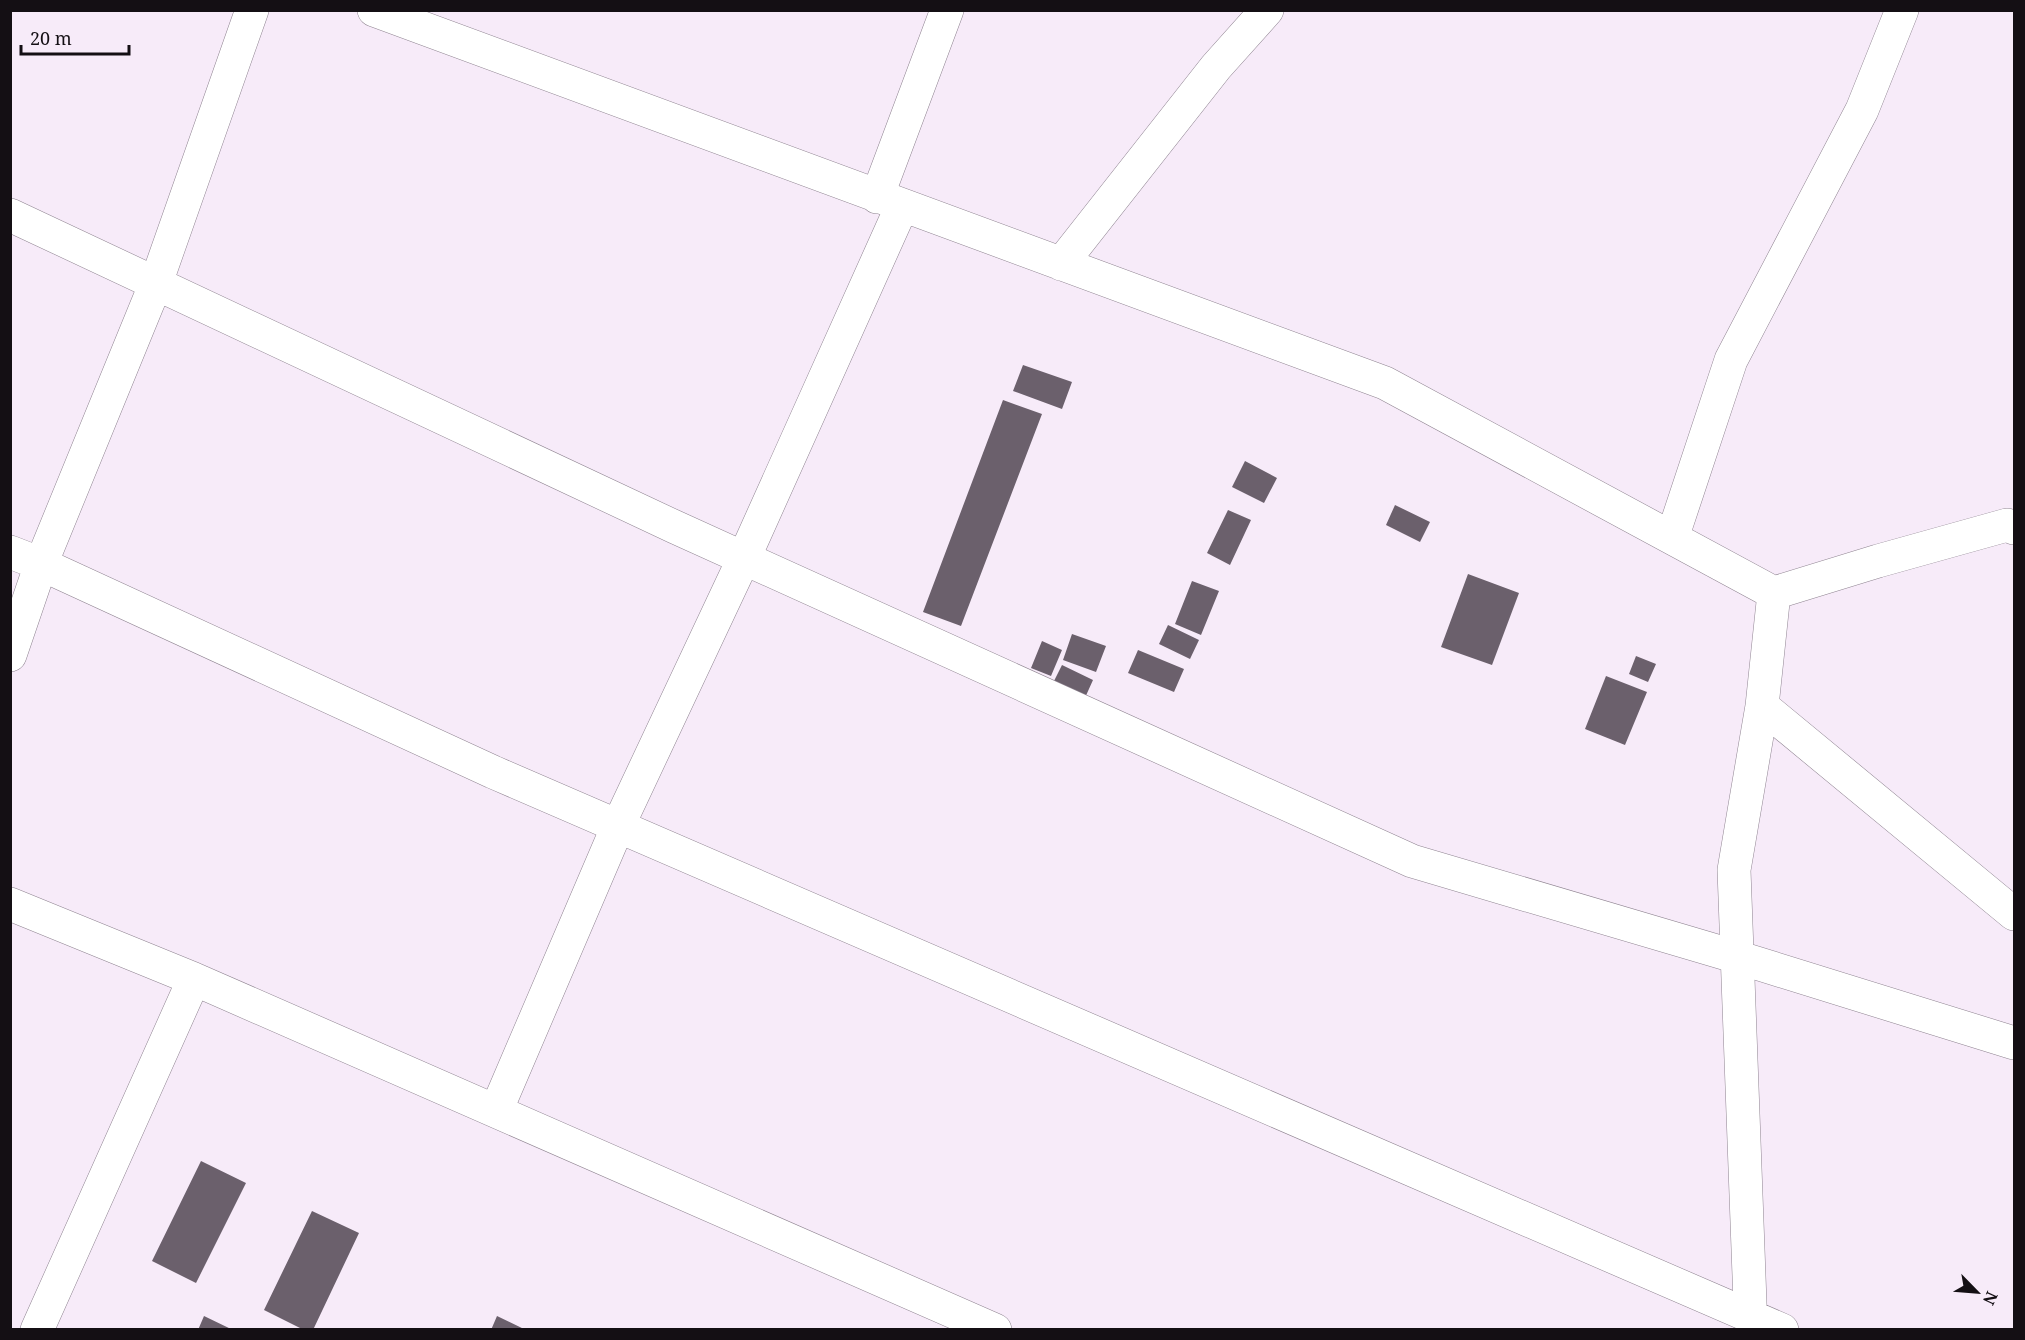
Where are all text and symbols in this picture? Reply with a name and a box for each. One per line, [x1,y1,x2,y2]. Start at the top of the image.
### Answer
scale bar [21,18,129,56]
text: 20 m [30,26,72,50]
north arrow [1947,1262,2007,1322]
text: N [1978,1288,2003,1309]

